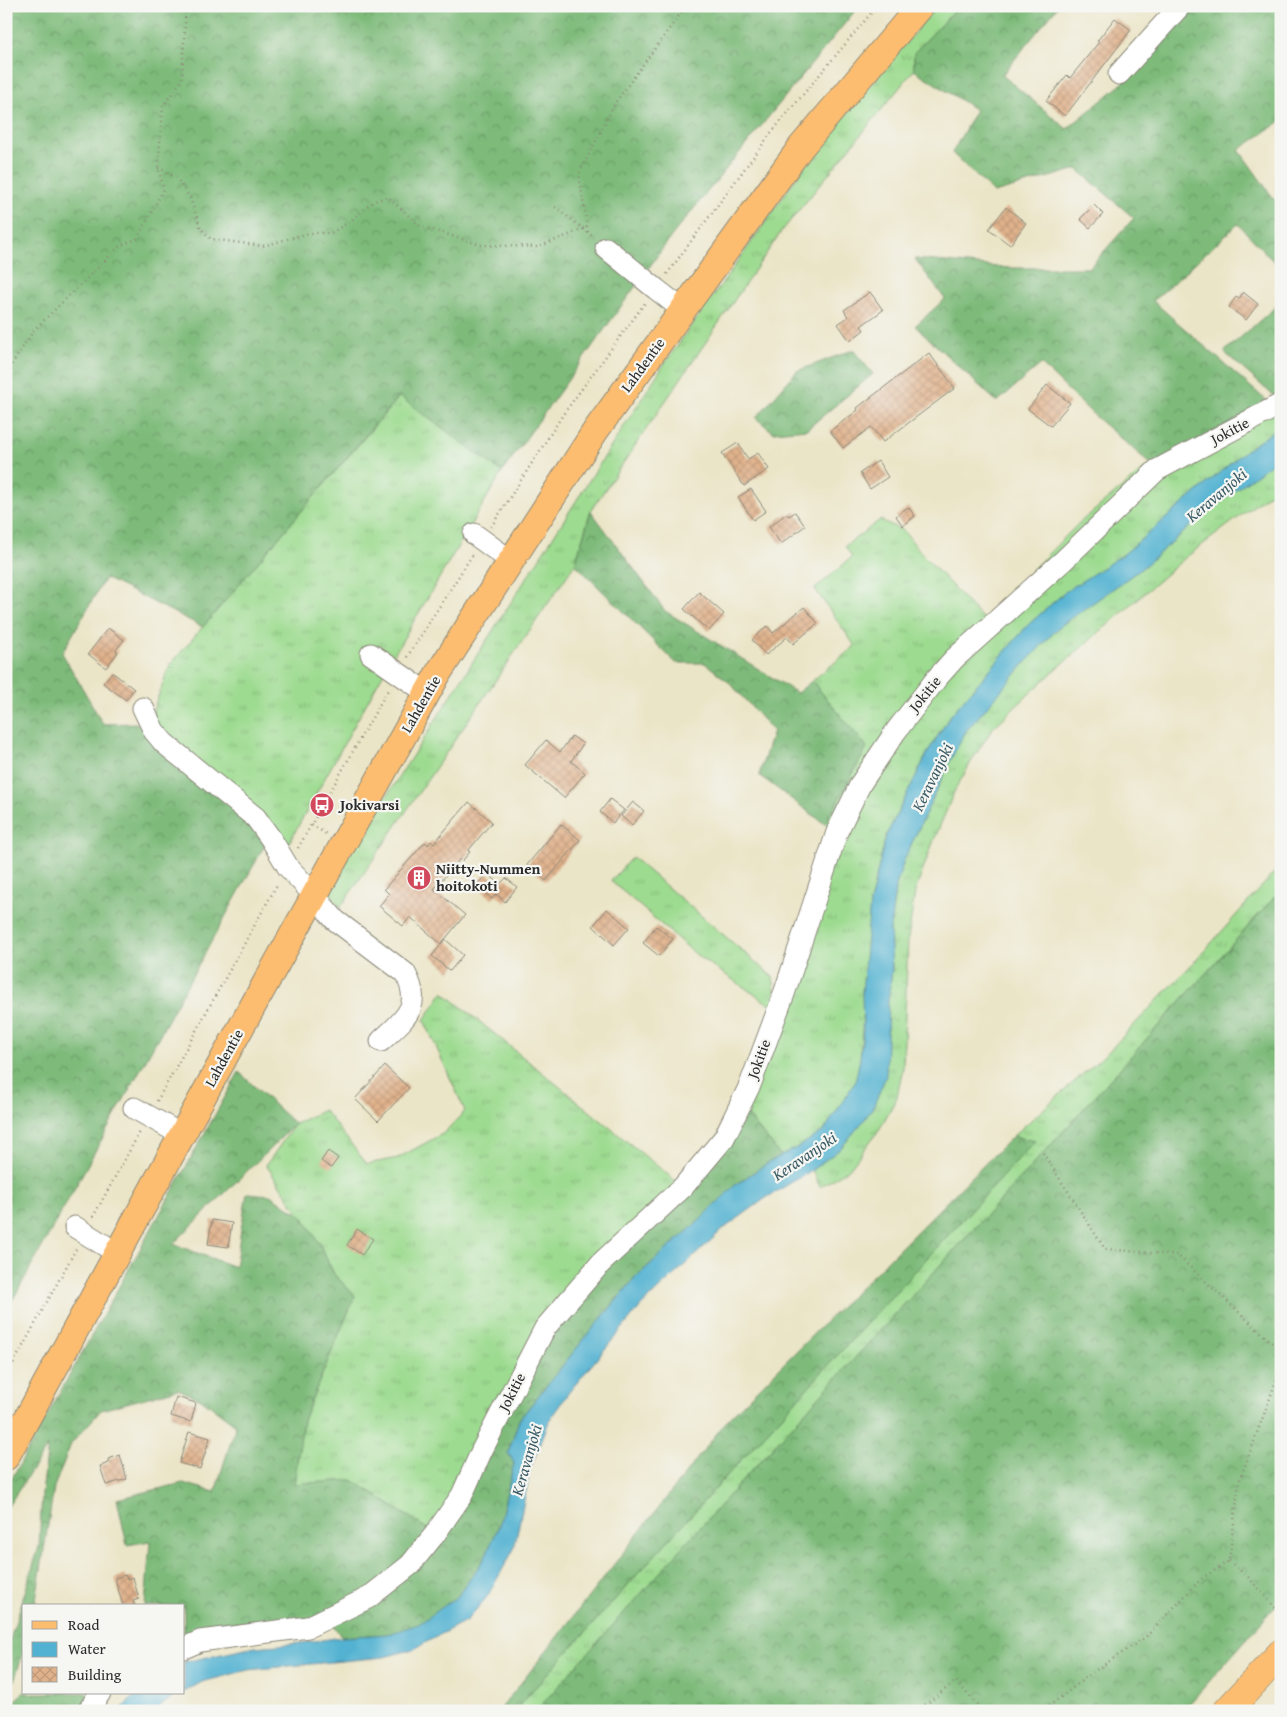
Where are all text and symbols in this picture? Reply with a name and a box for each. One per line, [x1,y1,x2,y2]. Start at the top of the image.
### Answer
street label: Lahdentie [616,333,670,396]
street label: Jokitie [1205,412,1253,450]
water label: Keravanjoki [1180,462,1252,528]
street label: Lahdentie [396,671,445,736]
street label: Jokitie [902,671,946,718]
water label: Keravanjoki [905,739,959,816]
bus stop icon: Jokivarsi [309,792,335,818]
place label: Jokivarsi [337,794,400,815]
place label: Niitty-Nummen hoitokoti [436,858,541,896]
building icon: Niitty-Nummen hoitokoti [406,865,432,891]
street label: Lahdentie [199,1025,248,1090]
street label: Jokitie [741,1036,775,1083]
water label: Keravanjoki [766,1126,841,1187]
street label: Jokitie [492,1369,530,1416]
water label: Keravanjoki [504,1422,548,1499]
legend [22,1604,185,1694]
text: Road [68,1614,99,1635]
text: Water [68,1638,106,1659]
text: Building [68,1664,122,1685]

